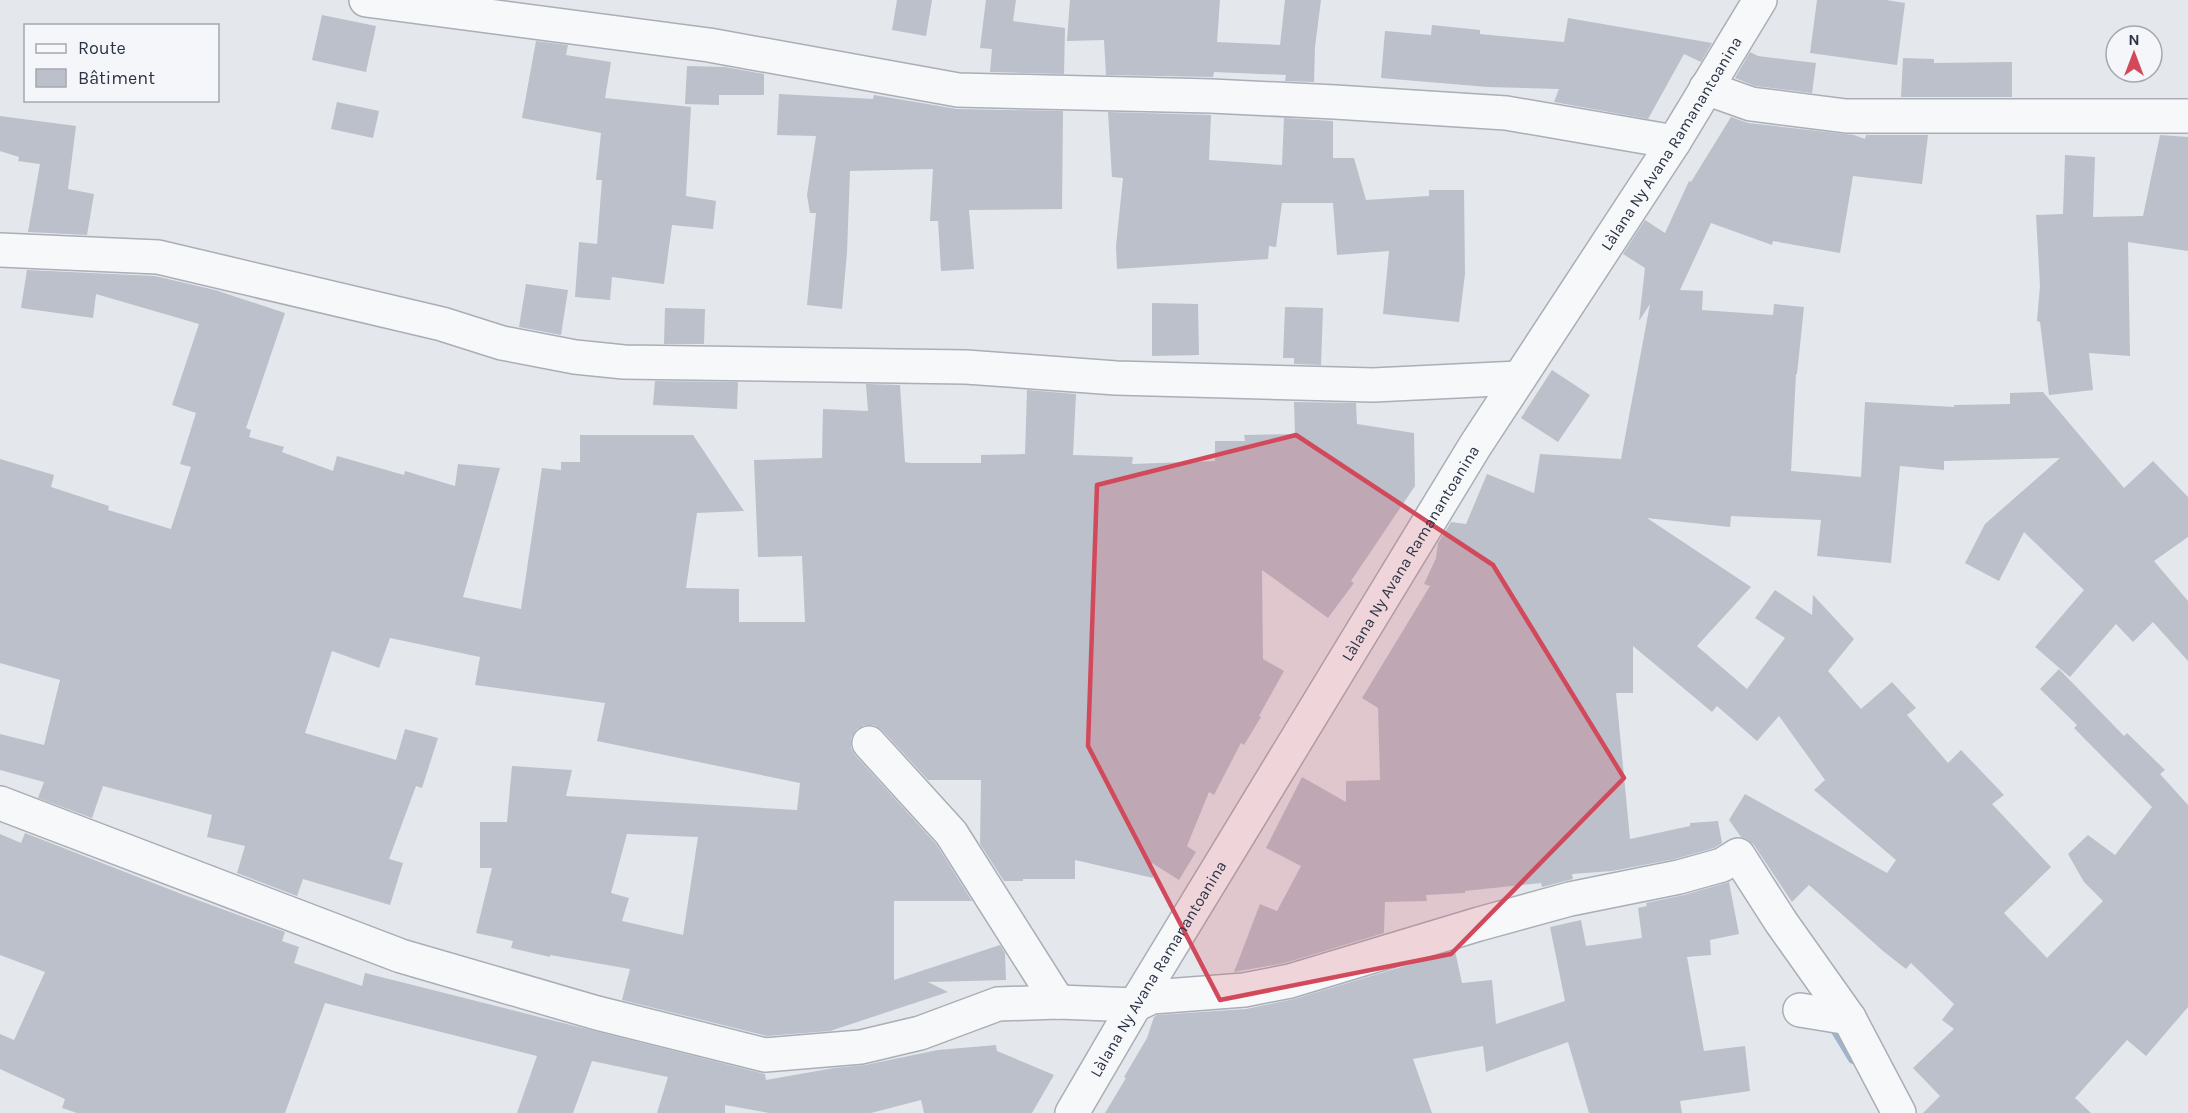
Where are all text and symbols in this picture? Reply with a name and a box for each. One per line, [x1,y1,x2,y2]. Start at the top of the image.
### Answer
legend [24,24,219,102]
north arrow [2104,24,2164,84]
text: N [2128,30,2140,49]
street label: Làlana Ny Avana Ramanantoanina [1596,33,1745,254]
text: Route [78,37,126,59]
text: Bâtiment [78,67,155,89]
street label: Làlana Ny Avana Ramanantoanina [1337,442,1483,664]
street label: Làlana Ny Avana Ramanantoanina [1086,857,1230,1080]

